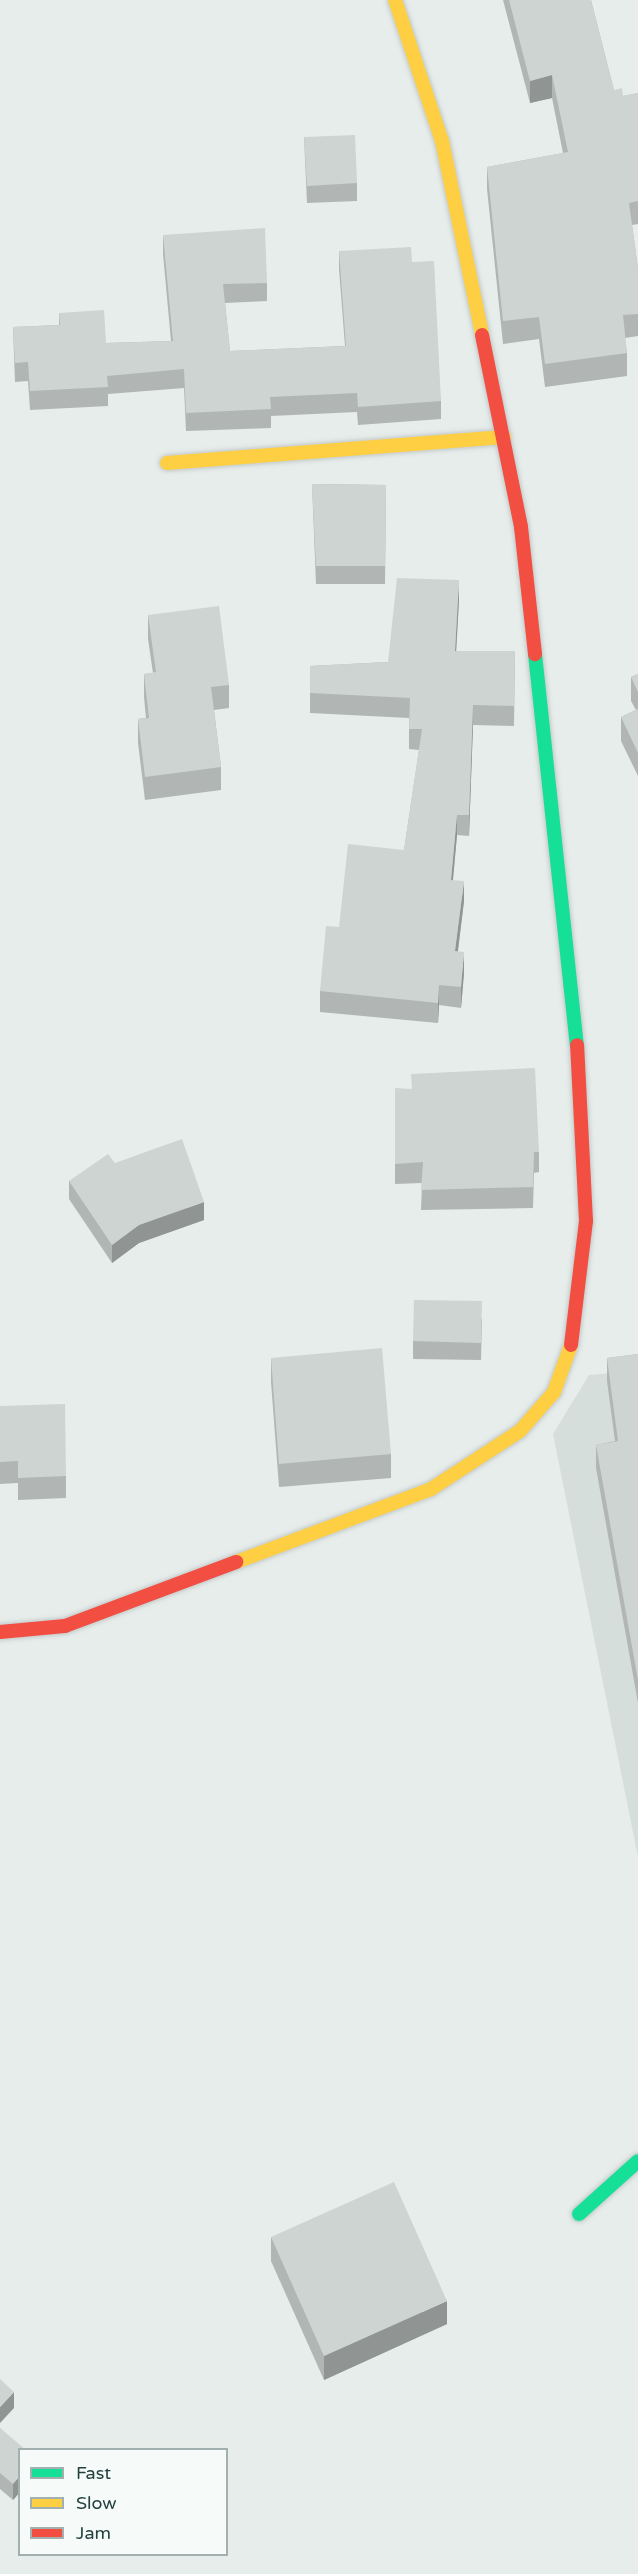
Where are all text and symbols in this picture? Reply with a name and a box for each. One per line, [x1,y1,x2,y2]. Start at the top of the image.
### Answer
legend [18,2448,228,2556]
text: Fast [76,2462,111,2484]
text: Slow [76,2492,117,2514]
text: Jam [76,2522,111,2544]

